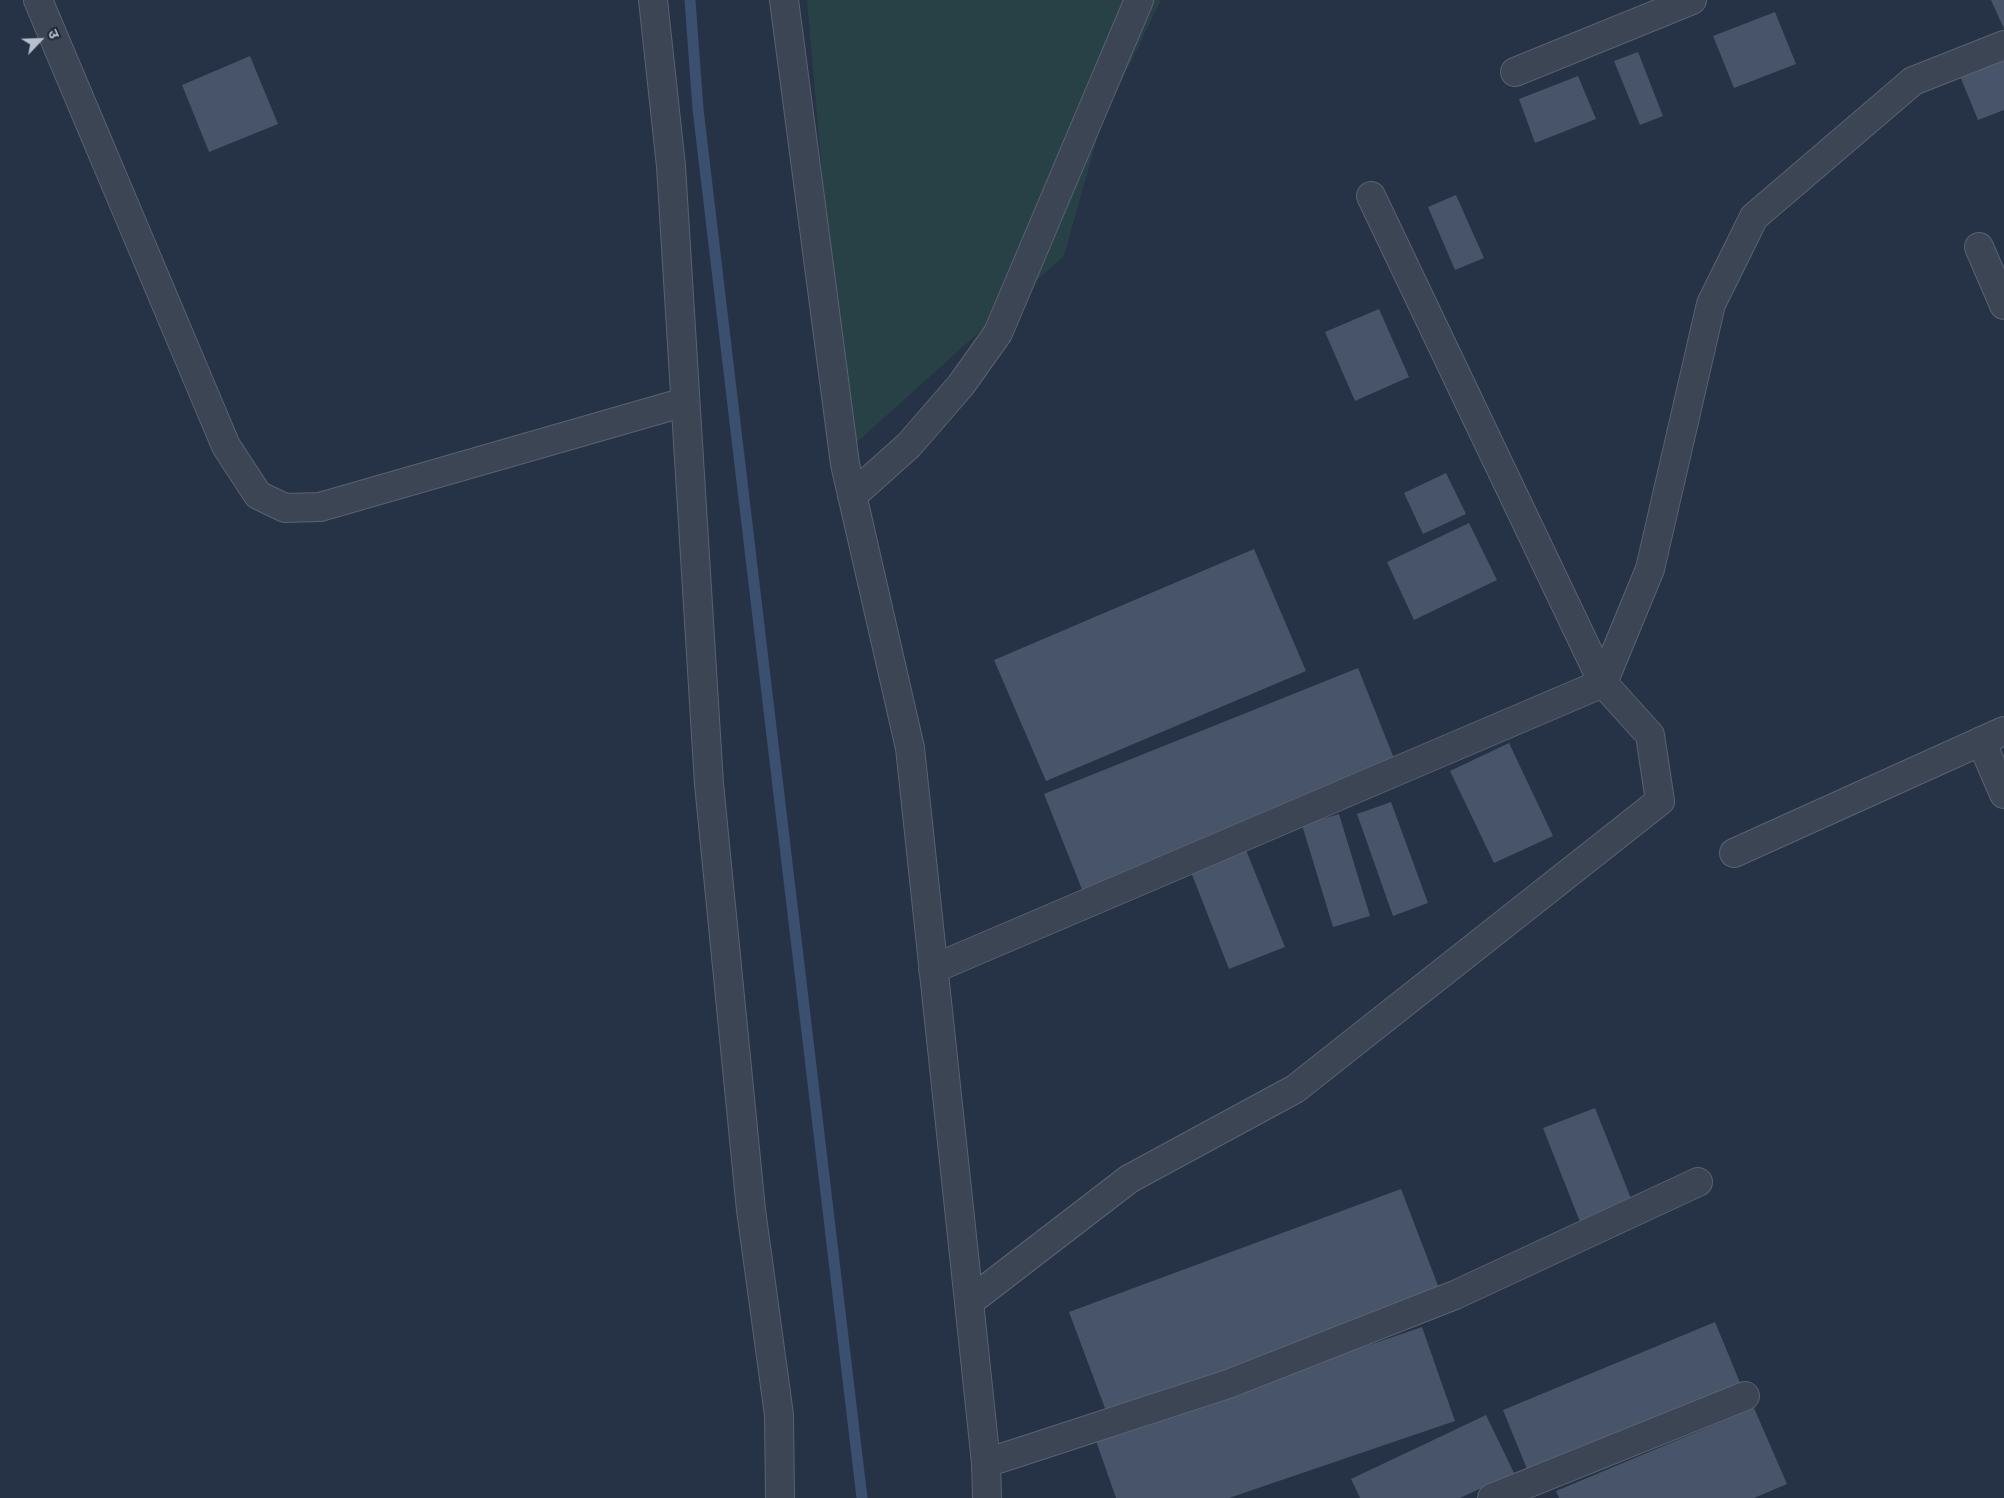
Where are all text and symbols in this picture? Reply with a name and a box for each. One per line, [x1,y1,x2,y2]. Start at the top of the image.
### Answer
north arrow [15,15,65,65]
text: उ [45,26,64,41]

